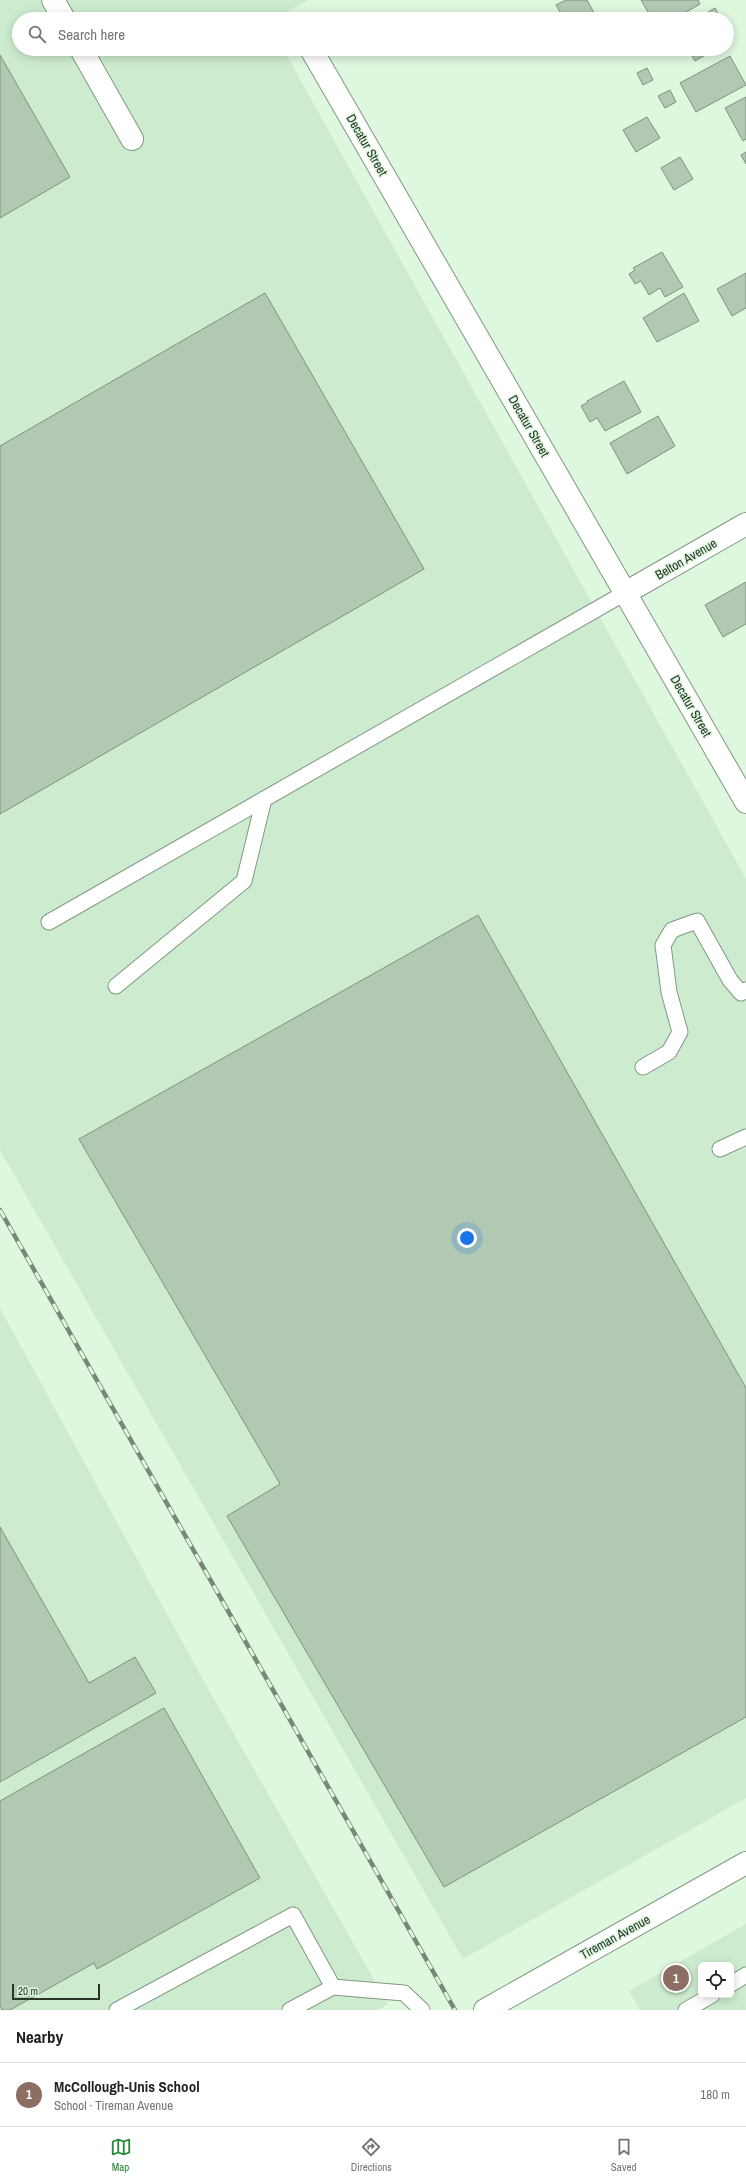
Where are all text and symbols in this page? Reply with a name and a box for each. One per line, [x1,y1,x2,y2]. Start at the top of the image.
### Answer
search box [12,12,734,56]
icon: search [26,23,48,45]
text: Search here [58,24,125,45]
street label: Decatur Street [342,111,392,179]
street label: Decatur Street [504,392,554,460]
street label: Belton Avenue [652,534,720,584]
street label: Decatur Street [666,672,716,740]
your location [457,1228,477,1248]
street label: Tireman Avenue [577,1911,653,1963]
map controls [698,1962,734,1998]
button: locate [698,1962,734,1998]
pin: 1 [663,1963,689,1993]
scale bar [12,1982,100,2001]
text: 20 m [18,1984,38,1998]
text: Nearby [16,2025,63,2048]
text: McCollough-Unis School [54,2076,200,2097]
text: 1 [26,2086,32,2103]
text: 180 m [700,2086,730,2103]
text: School · Tireman Avenue [54,2097,173,2114]
tab: Map [110,2136,132,2174]
tab: Directions [351,2136,392,2174]
tab: Saved [611,2136,636,2174]

